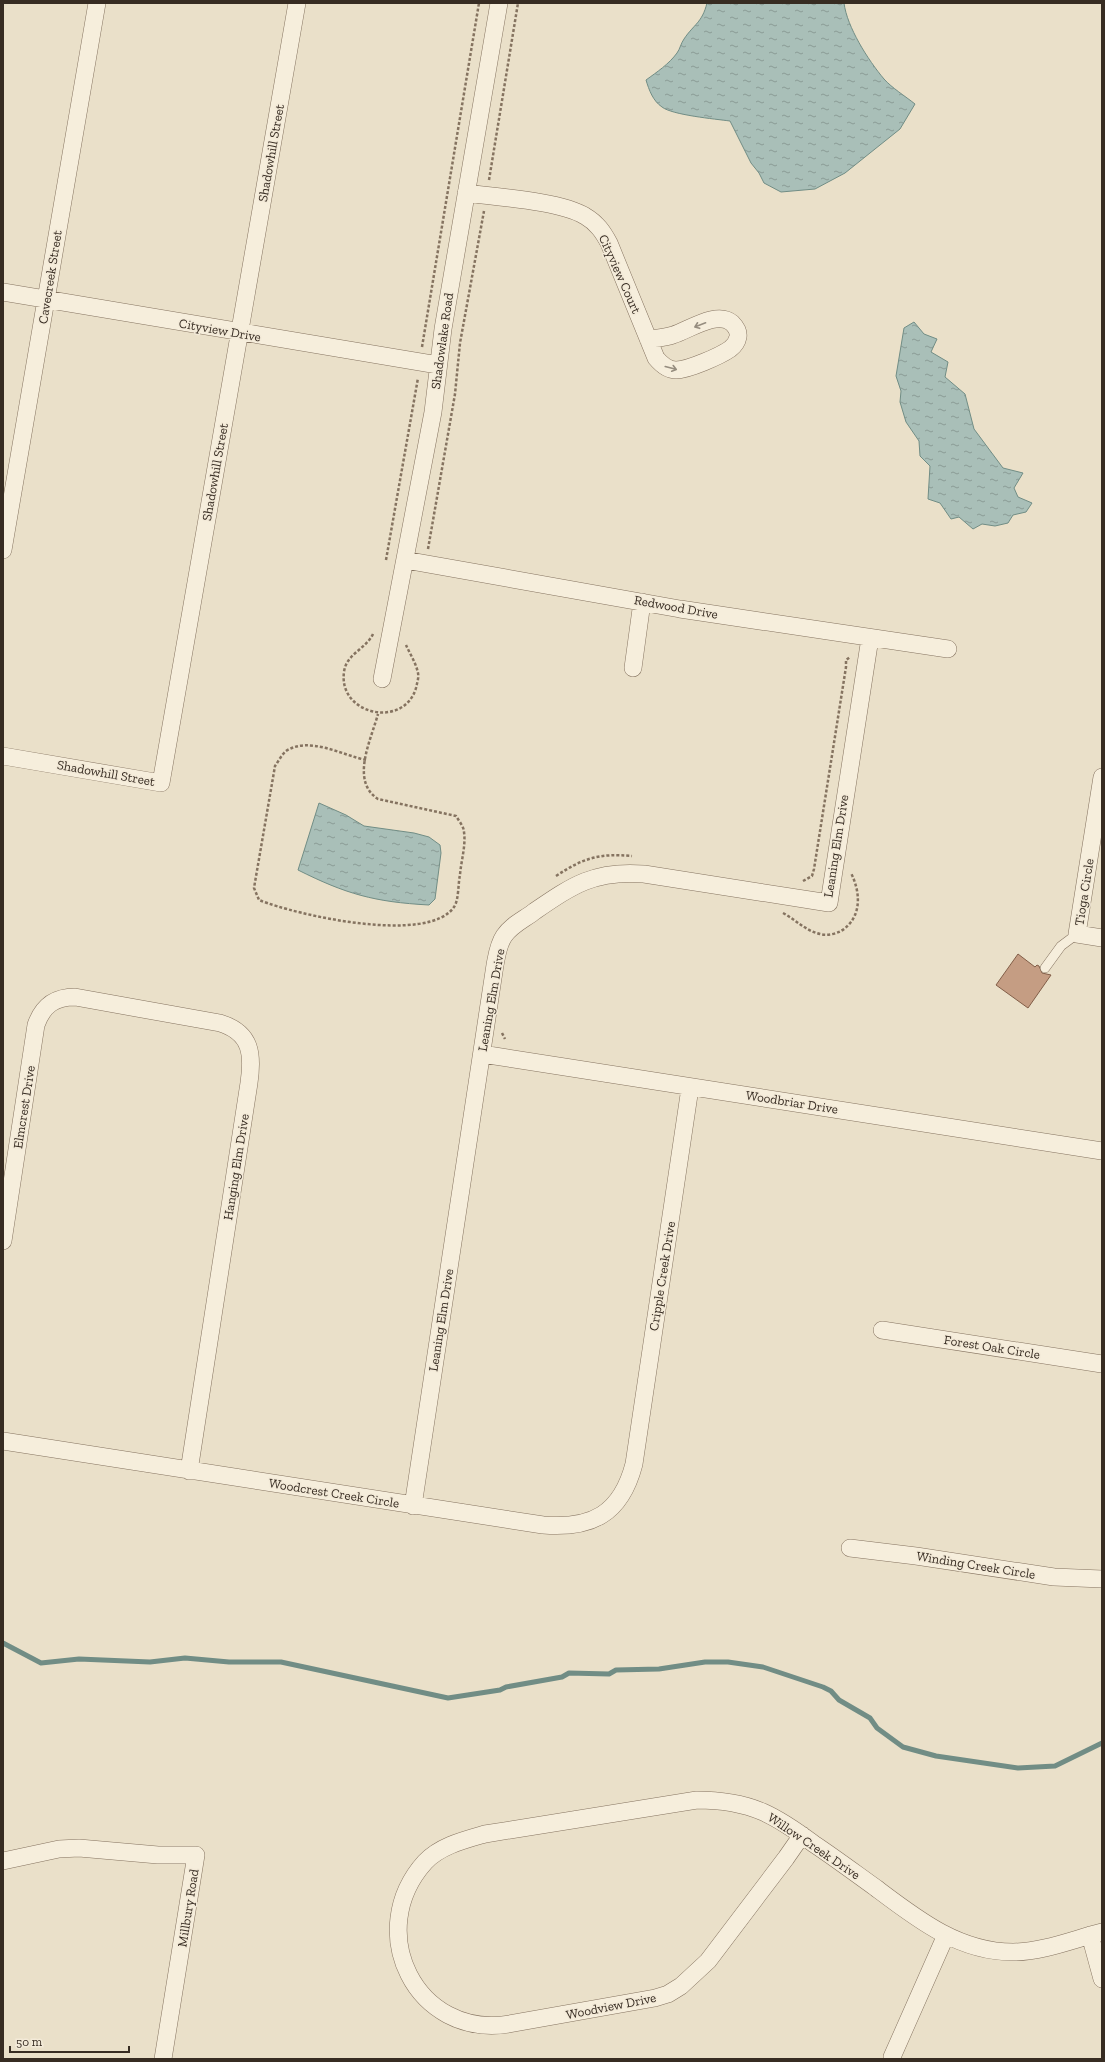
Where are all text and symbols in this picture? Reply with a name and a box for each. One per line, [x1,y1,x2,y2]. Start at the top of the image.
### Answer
street label: Shadowhill Street [255,103,287,203]
street label: Cavecreek Street [35,229,65,325]
street label: Cityview Court [596,232,644,316]
street label: Shadowlake Road [428,292,456,390]
street label: Cityview Drive [178,315,262,345]
one-way arrow [694,321,706,329]
one-way arrow [664,365,677,372]
street label: Shadowhill Street [199,422,231,522]
street label: Redwood Drive [633,592,719,622]
street label: Shadowhill Street [56,757,156,789]
street label: Leaning Elm Drive [820,793,852,899]
street label: Tioga Circle [1071,857,1097,927]
street label: Leaning Elm Drive [475,948,507,1052]
street label: Elmcrest Drive [10,1064,38,1150]
street label: Woodbriar Drive [745,1087,839,1117]
street label: Hanging Elm Drive [220,1113,252,1221]
street label: Cripple Creek Drive [646,1220,678,1332]
street label: Leaning Elm Drive [425,1267,457,1373]
street label: Forest Oak Circle [943,1332,1041,1362]
street label: Woodcrest Creek Circle [268,1475,400,1511]
street label: Winding Creek Circle [915,1548,1037,1582]
street label: Willow Creek Drive [765,1810,863,1882]
street label: Millbury Road [174,1868,202,1948]
street label: Woodview Drive [565,1990,657,2022]
scale bar [10,2028,129,2054]
text: 50 m [16,2035,43,2049]

